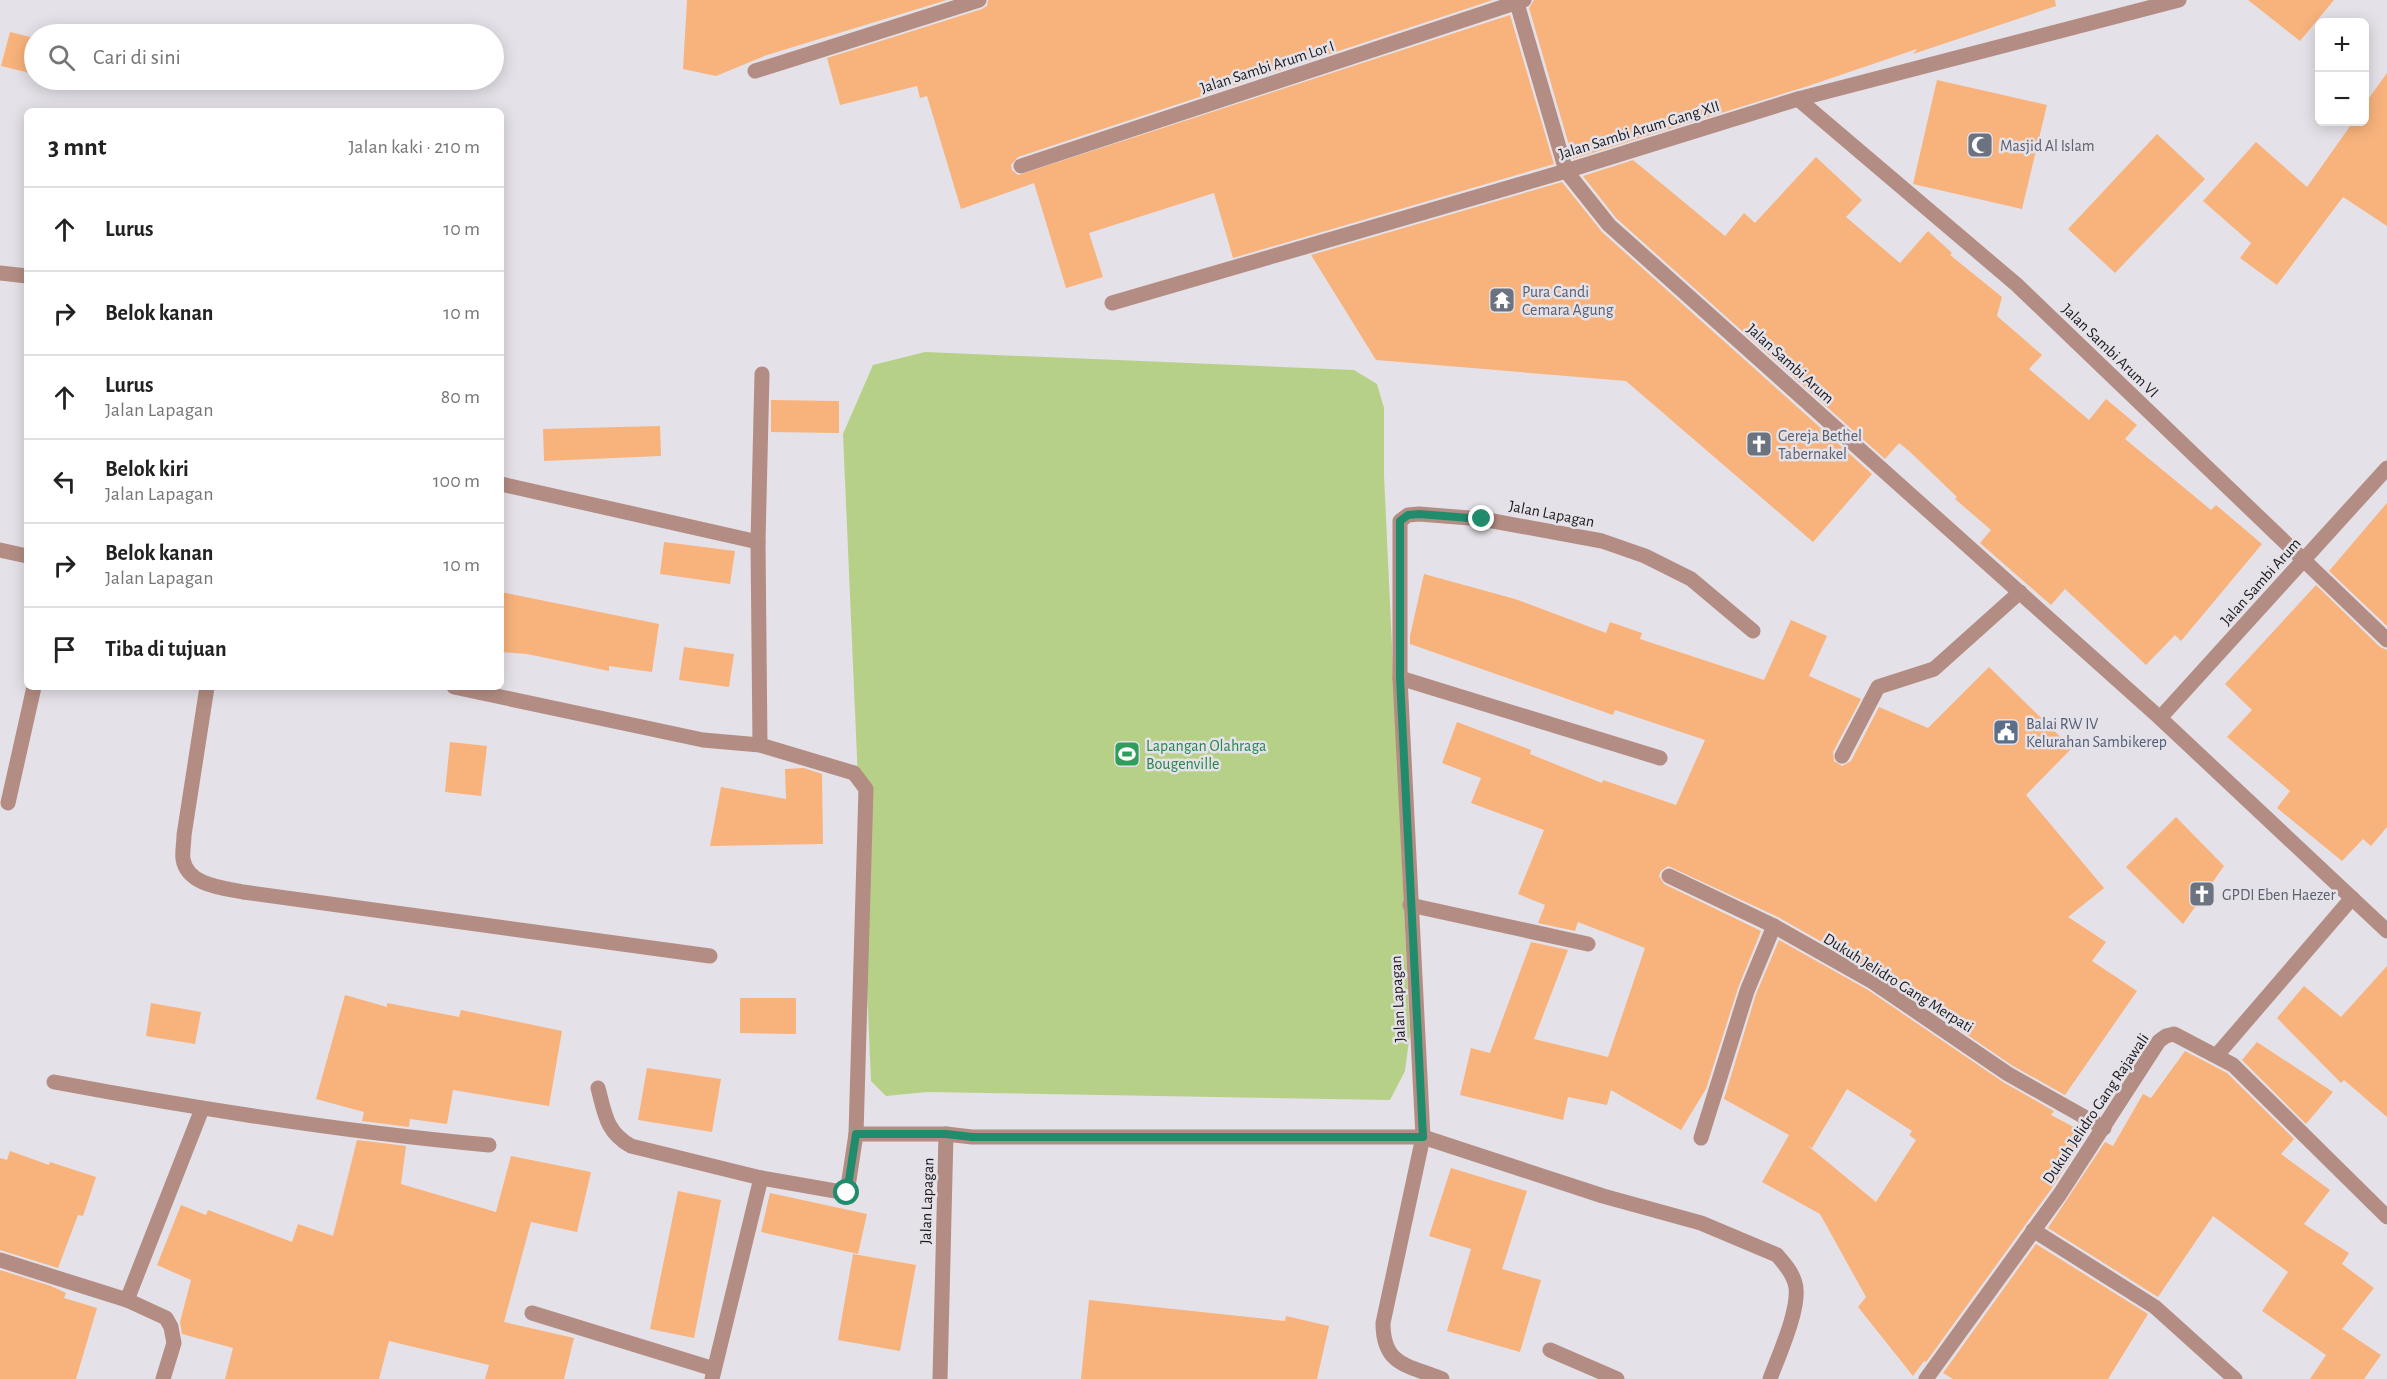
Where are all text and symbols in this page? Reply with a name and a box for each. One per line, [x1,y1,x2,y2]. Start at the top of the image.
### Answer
map controls [2315,18,2369,126]
button: + [2315,18,2369,72]
search box [24,24,504,90]
street label: Jalan Sambi Arum Lor I [1198,38,1336,96]
icon: search [45,41,78,74]
text: Cari di sini [93,46,181,68]
button: − [2315,72,2369,126]
street label: Jalan Sambi Arum Gang XII [1557,98,1722,162]
mosque icon: Masjid Al Islam [1965,130,1995,160]
text: 3 mnt [48,134,107,160]
text: Jalan kaki · 210 m [348,137,480,157]
place label: Masjid Al Islam [2000,138,2095,155]
icon: ahead [48,213,81,246]
text: Lurus [105,218,154,240]
text: 10 m [443,219,480,239]
place label: Pura Candi Cemara Agung [1522,284,1614,318]
temple icon: Pura Candi Cemara Agung [1487,285,1517,315]
icon: right [48,297,81,330]
street label: Jalan Sambi Arum VI [2059,301,2162,401]
text: Belok kanan [105,302,213,324]
text: 10 m [443,303,480,323]
street label: Jalan Sambi Arum [1744,321,1837,407]
text: Lurus [105,374,154,396]
icon: ahead [48,381,81,414]
text: 80 m [441,387,480,407]
text: Jalan Lapagan [105,400,213,420]
place label: Gereja Bethel Tabernakel [1778,428,1862,462]
church icon: Gereja Bethel Tabernakel [1744,429,1774,459]
text: Belok kiri [105,458,189,480]
icon: left [48,465,81,498]
text: 100 m [433,471,480,491]
text: Jalan Lapagan [105,484,213,504]
street label: Jalan Lapagan [1508,498,1596,530]
route end [1468,505,1494,531]
street label: Jalan Sambi Arum [2218,535,2304,628]
text: Belok kanan [105,542,213,564]
icon: right [48,549,81,582]
text: 10 m [443,555,480,575]
text: Jalan Lapagan [105,568,213,588]
icon: arrive [48,633,81,666]
text: Tiba di tujuan [105,638,227,660]
place label: Balai RW IV Kelurahan Sambikerep [2026,716,2167,750]
public building icon: Balai RW IV Kelurahan Sambikerep [1991,717,2021,747]
place label: Lapangan Olahraga Bougenville [1146,738,1266,772]
sports icon: Lapangan Olahraga Bougenville [1112,739,1142,769]
church icon: GPDI Eben Haezer [2187,879,2217,909]
place label: GPDI Eben Haezer [2222,887,2336,903]
street label: Dukuh Jelidro Gang Merpati [1821,930,1976,1036]
street label: Jalan Lapagan [1388,955,1408,1043]
street label: Dukuh Jelidro Gang Rajawali [2040,1031,2153,1187]
street label: Jalan Lapagan [917,1157,937,1245]
route start [833,1179,859,1205]

